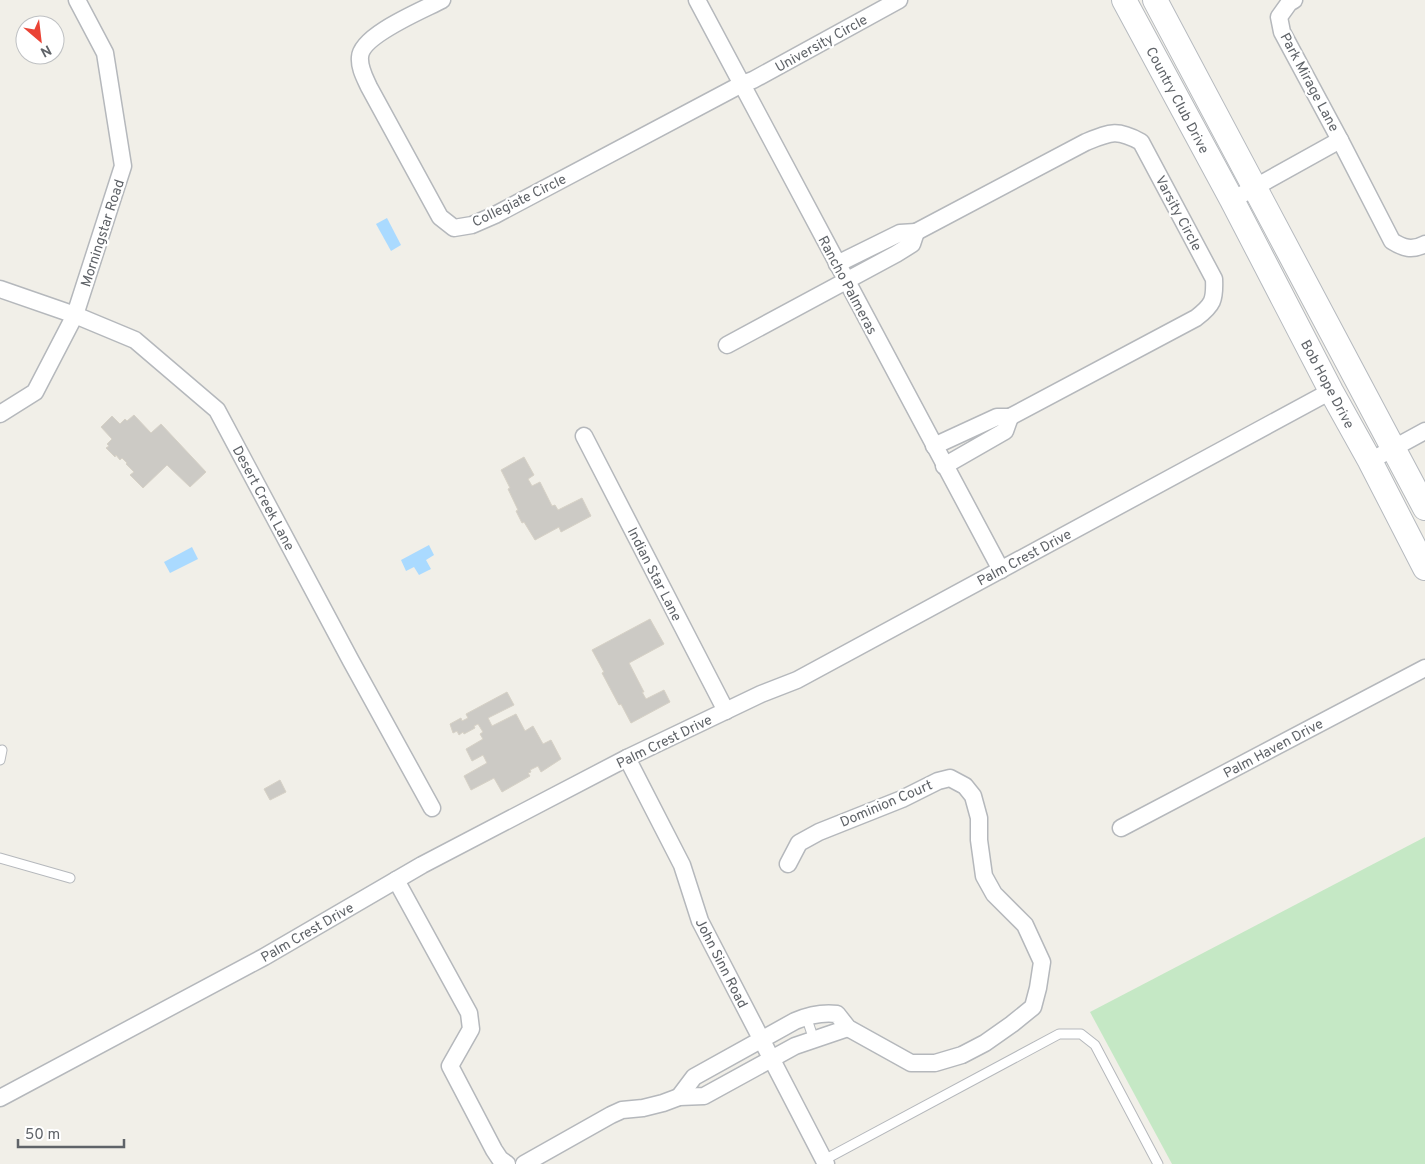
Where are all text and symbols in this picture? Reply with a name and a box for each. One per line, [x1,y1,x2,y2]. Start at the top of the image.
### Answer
street label: University Circle [773,12,871,77]
north arrow [15,15,65,65]
street label: Park Mirage Lane [1275,30,1342,135]
text: N [37,40,54,60]
street label: Country Club Drive [1141,44,1212,157]
street label: Collegiate Circle [470,171,569,231]
street label: Varsity Circle [1151,173,1205,254]
street label: Morningstar Road [78,178,129,289]
street label: Rancho Palmeras [813,233,880,338]
street label: Bob Hope Drive [1296,337,1357,432]
street label: Desert Creek Lane [228,443,297,554]
street label: Indian Star Lane [623,525,685,624]
street label: Palm Crest Drive [975,526,1075,590]
street label: Palm Crest Drive [614,712,715,773]
street label: Palm Haven Drive [1221,716,1326,783]
street label: Dominion Court [838,777,935,832]
street label: Palm Crest Drive [258,900,357,967]
street label: John Sinn Road [691,916,751,1011]
scale bar [18,1116,124,1148]
text: 50 m [25,1126,60,1145]

